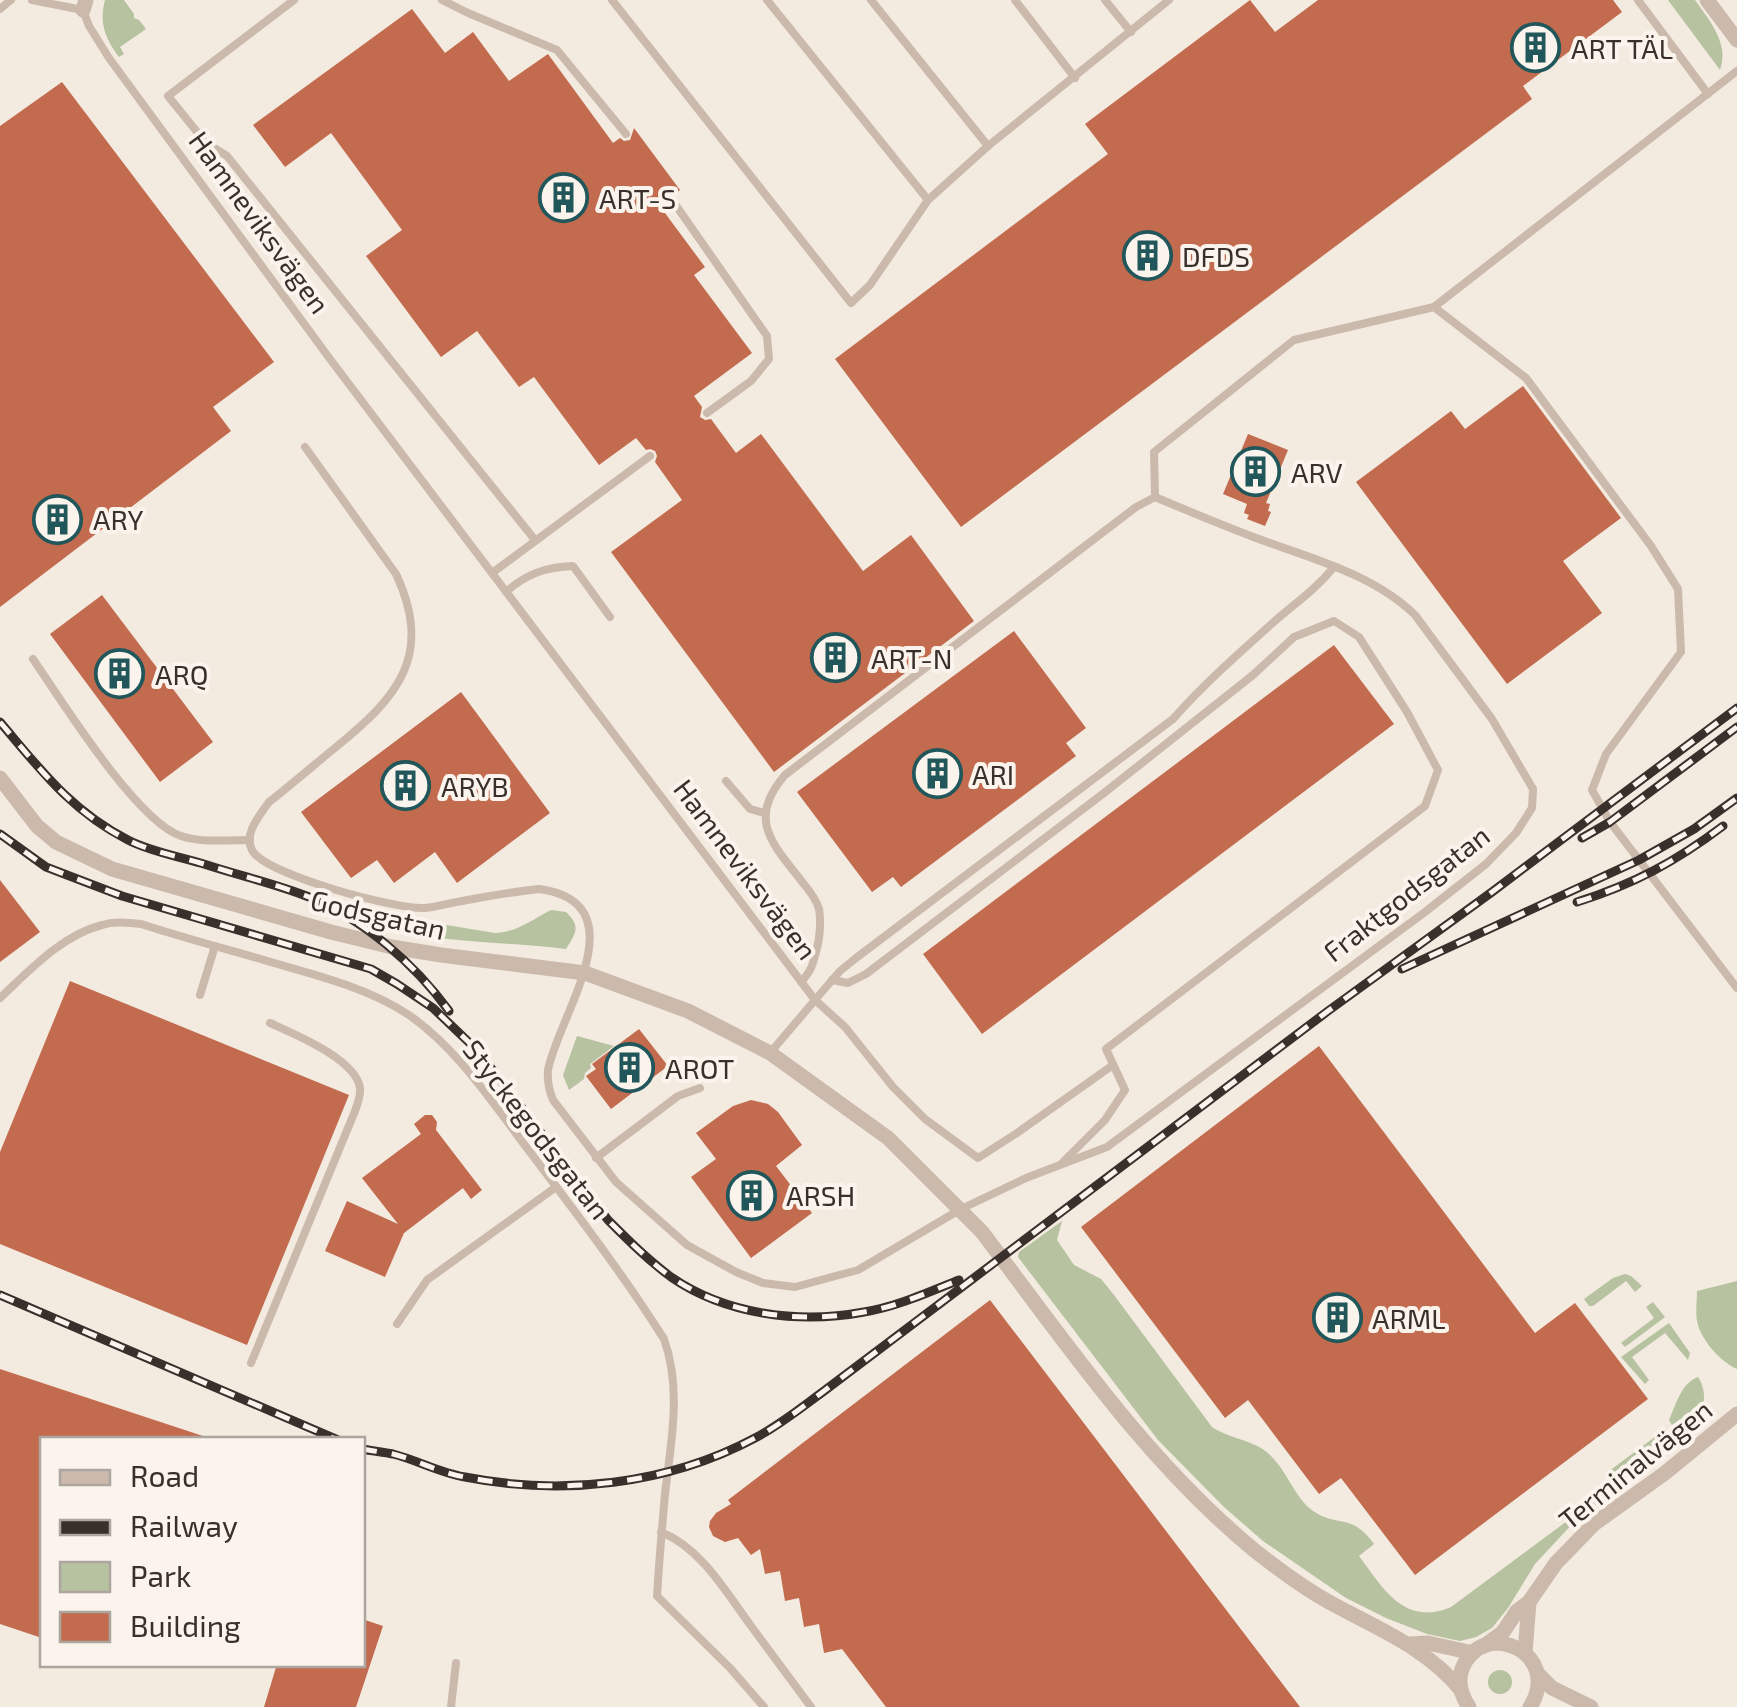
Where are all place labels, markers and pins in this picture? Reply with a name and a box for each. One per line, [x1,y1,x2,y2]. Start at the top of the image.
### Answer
building icon: ART TÄL [1510,22,1562,74]
place label: ART TÄL [1571,31,1673,65]
building icon: ART-S [538,172,590,224]
place label: ART-S [599,181,676,215]
building icon: DFDS [1121,230,1173,282]
place label: DFDS [1182,239,1250,273]
building icon: ARV [1230,446,1282,498]
place label: ARV [1291,455,1343,489]
building icon: ARY [32,493,84,545]
place label: ARY [93,502,143,536]
building icon: ART-N [810,632,862,684]
place label: ART-N [871,641,952,675]
building icon: ARQ [94,648,146,700]
place label: ARQ [155,657,208,691]
building icon: ARI [911,748,963,800]
place label: ARI [972,757,1014,791]
building icon: ARYB [380,760,432,812]
place label: ARYB [441,769,509,803]
building icon: AROT [604,1042,656,1094]
place label: AROT [665,1051,734,1085]
building icon: ARSH [725,1169,777,1221]
place label: ARSH [786,1178,855,1212]
building icon: ARML [1311,1292,1363,1344]
place label: ARML [1372,1301,1446,1335]

